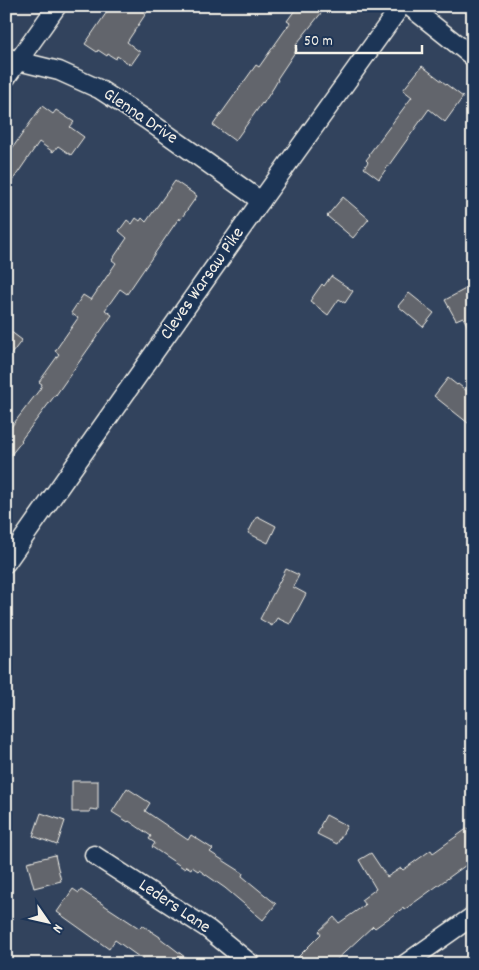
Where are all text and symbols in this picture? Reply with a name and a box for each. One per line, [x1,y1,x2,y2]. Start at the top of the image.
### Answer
scale bar [296,22,423,54]
text: 50 m [304,31,333,53]
street label: Glenna Drive [98,83,182,151]
street label: Cleves Warsaw Pike [155,223,251,345]
street label: Leders Lane [133,874,215,940]
north arrow [22,898,72,948]
text: N [47,920,67,937]

